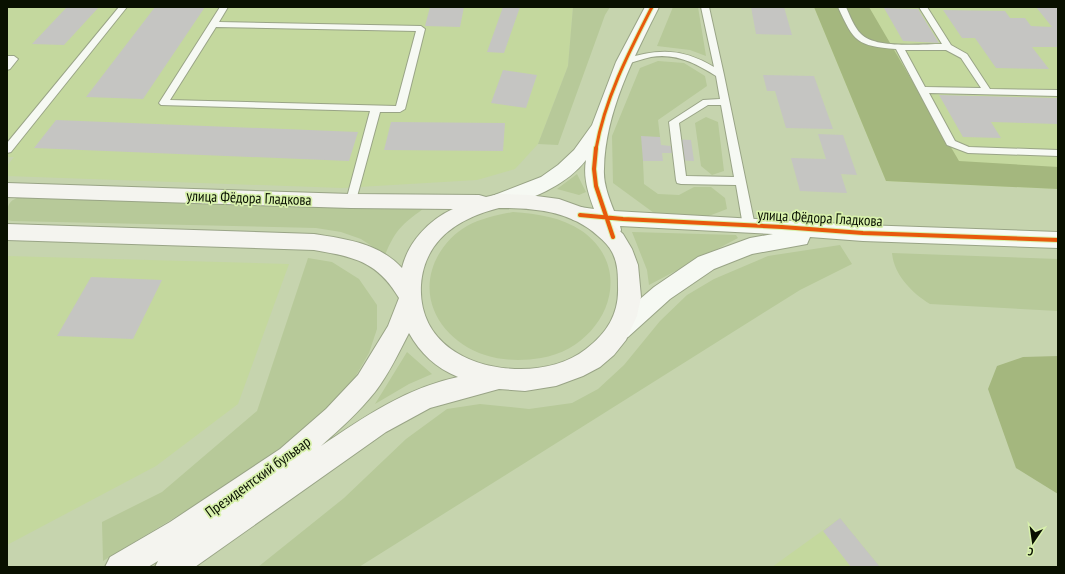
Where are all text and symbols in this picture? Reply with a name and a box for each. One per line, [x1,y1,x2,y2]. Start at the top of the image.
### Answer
street label: улица Фёдора Гладкова [186,186,312,209]
street label: улица Фёдора Гладкова [757,205,883,230]
street label: Президентский бульвар [201,432,314,521]
north arrow [1013,522,1053,562]
text: С [1027,544,1035,559]

